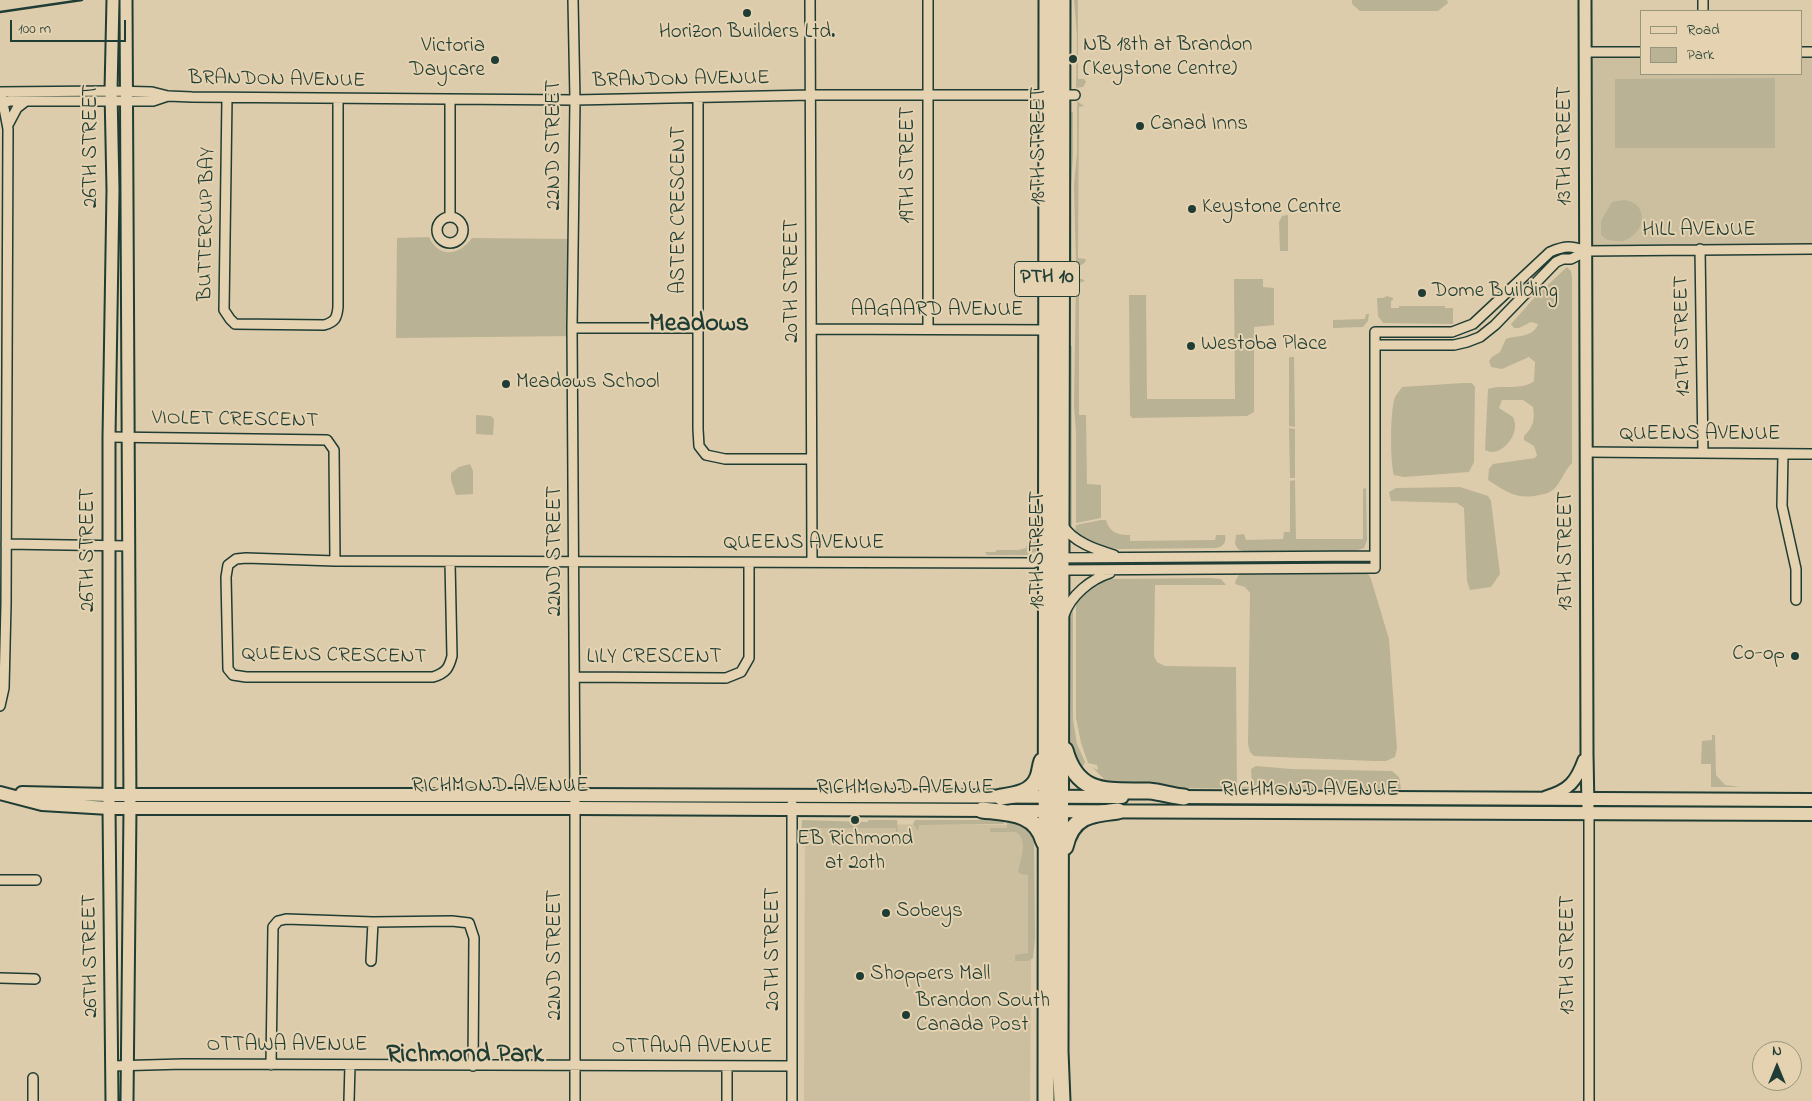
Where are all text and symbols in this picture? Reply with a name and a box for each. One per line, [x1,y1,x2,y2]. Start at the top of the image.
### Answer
marker: Horizon Builders Ltd. [741,7,753,19]
scale bar [12,10,129,42]
legend [1640,10,1802,75]
text: 100 m [18,18,51,40]
text: Road [1687,19,1720,41]
place label: Horizon Builders Ltd. [659,21,835,47]
place label: NB 18th at Brandon (Keystone Centre) [1083,34,1252,84]
place label: Victoria Daycare [409,35,485,85]
text: Park [1687,44,1714,66]
marker: NB 18th at Brandon (Keystone Centre) [1067,53,1079,65]
marker: Victoria Daycare [489,54,501,66]
street label: BRANDON AVENUE [188,67,366,95]
street label: BRANDON AVENUE [592,67,770,95]
street label: 22ND STREET [543,80,569,210]
street label: 26TH STREET [80,84,106,208]
street label: 13TH STREET [1554,86,1580,206]
street label: 18TH STREET [1028,87,1054,205]
street label: 19TH STREET [897,106,923,224]
place label: Canad Inns [1150,113,1248,139]
marker: Canad Inns [1134,120,1146,132]
street label: ASTER CRESCENT [668,126,694,294]
street label: BUTTERCUP BAY [194,147,222,301]
place label: Keystone Centre [1202,196,1341,222]
marker: Keystone Centre [1186,203,1198,215]
street label: 20TH STREET [781,219,807,343]
street label: HILL AVENUE [1642,219,1756,245]
road number: PTH 10 [1014,262,1080,296]
street label: 12TH STREET [1670,275,1698,397]
place label: Dome Building [1432,280,1558,306]
marker: Dome Building [1416,287,1428,299]
street label: AAGAARD AVENUE [851,299,1023,325]
district label: Meadows [649,310,749,342]
place label: Westoba Place [1201,333,1327,359]
marker: Westoba Place [1185,340,1197,352]
place label: Meadows School [516,371,659,397]
marker: Meadows School [500,378,512,390]
street label: VIOLET CRESCENT [152,407,318,435]
street label: QUEENS AVENUE [1620,423,1780,449]
street label: 22ND STREET [544,486,570,616]
street label: 26TH STREET [77,488,103,612]
street label: 18TH STREET [1027,491,1053,609]
street label: 13TH STREET [1555,491,1581,611]
street label: QUEENS AVENUE [724,532,884,558]
street label: QUEENS CRESCENT [241,643,427,671]
place label: Co-op [1732,643,1785,669]
street label: LILY CRESCENT [586,646,722,672]
marker: Co-op [1789,650,1801,662]
street label: RICHMOND AVENUE [411,775,589,801]
street label: RICHMOND AVENUE [816,777,994,803]
street label: RICHMOND AVENUE [1221,779,1399,805]
marker: EB Richmond at 20th [849,814,861,826]
place label: EB Richmond at 20th [797,828,913,878]
street label: 20TH STREET [762,887,788,1011]
street label: 22ND STREET [544,890,570,1020]
street label: 26TH STREET [78,894,106,1018]
street label: 13TH STREET [1557,895,1583,1015]
place label: Sobeys [896,900,963,926]
marker: Sobeys [880,907,892,919]
place label: Shoppers Mall [870,963,990,989]
marker: Shoppers Mall [854,970,866,982]
place label: Brandon South Canada Post [916,990,1050,1040]
marker: Brandon South Canada Post [900,1009,912,1021]
street label: OTTAWA AVENUE [207,1034,367,1060]
street label: OTTAWA AVENUE [612,1036,772,1062]
district label: Richmond Park [386,1041,544,1073]
north arrow [1752,1041,1802,1091]
text: N [1772,1041,1782,1062]

